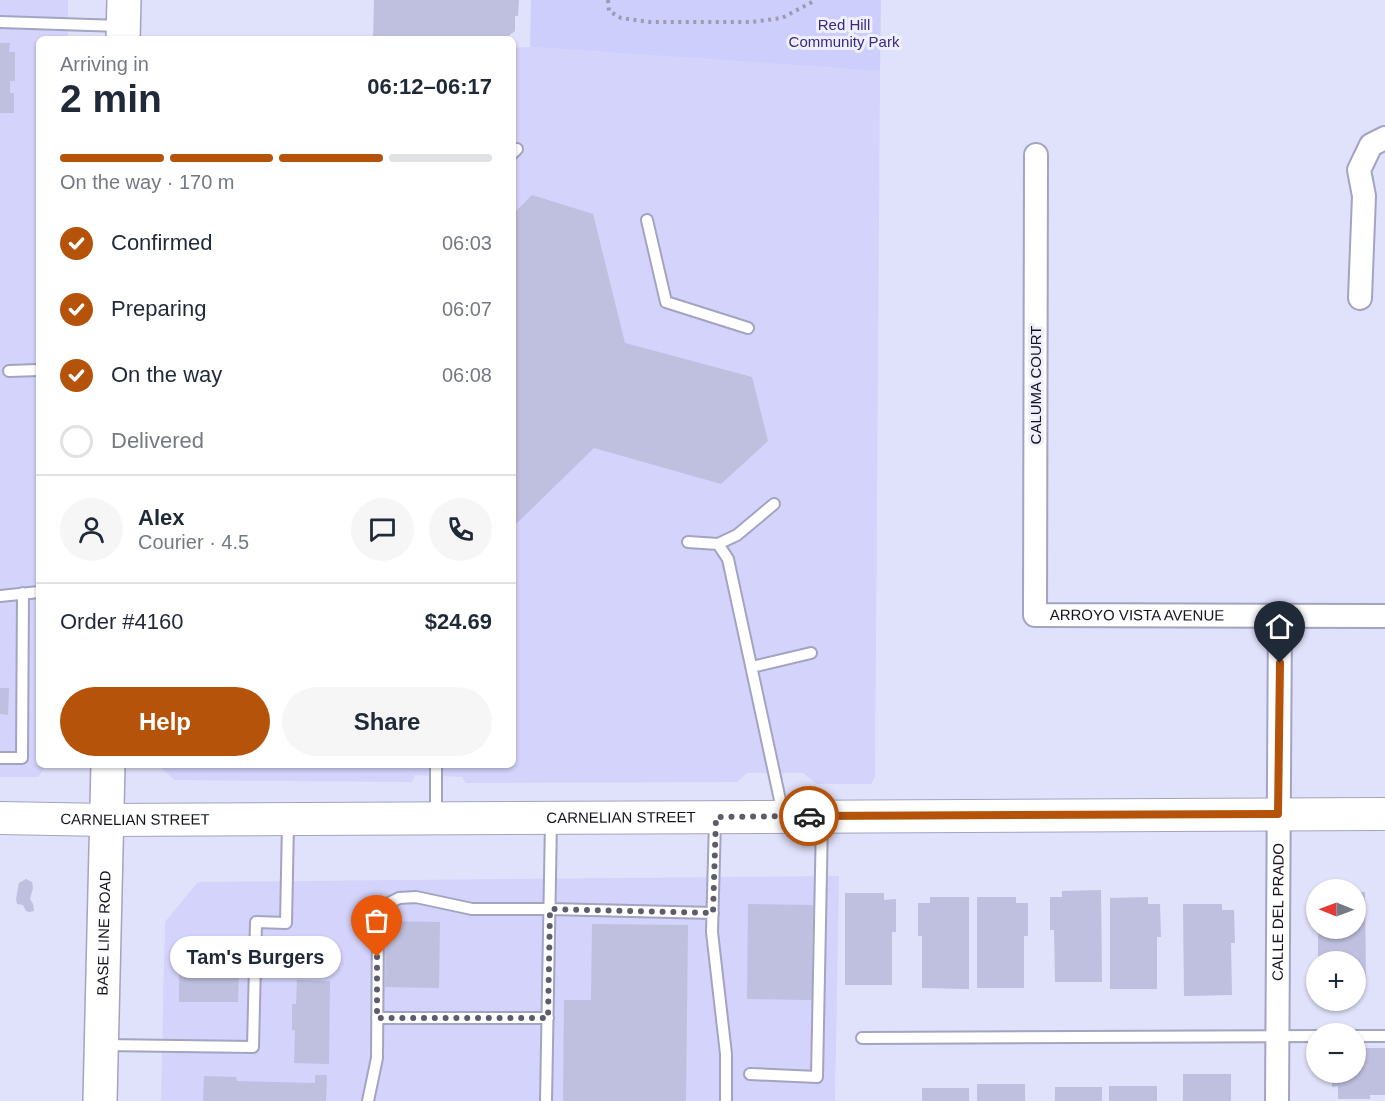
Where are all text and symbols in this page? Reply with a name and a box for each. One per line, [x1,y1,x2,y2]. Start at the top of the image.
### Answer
park label: Red Hill Community Park [789,16,900,50]
text: Arriving in [60,53,149,75]
text: 06:12–06:17 [367,74,492,99]
text: 2 min [60,77,162,120]
text: On the way · 170 m [60,171,235,193]
icon: check [60,227,93,260]
text: Confirmed [111,230,212,255]
text: 06:03 [442,232,492,254]
icon: check [60,293,93,326]
text: Preparing [111,296,206,321]
text: 06:07 [442,298,492,320]
street label: CALUMA COURT [1027,326,1044,444]
icon: check [60,359,93,392]
text: On the way [111,362,222,387]
text: 06:08 [442,364,492,386]
text: Delivered [111,428,204,453]
button: person [60,498,123,561]
button: chat [351,498,414,561]
button: phone [429,498,492,561]
text: Alex [138,505,184,530]
text: Courier · 4.5 [138,531,249,553]
pin [1254,601,1305,663]
street label: ARROYO VISTA AVENUE [1050,606,1224,624]
text: Order #4160 [60,609,184,634]
text: $24.69 [425,609,492,634]
icon: home [1263,610,1296,643]
button: Help [60,687,270,756]
button: Share [282,687,492,756]
courier [779,786,839,846]
icon: car [793,800,826,833]
street label: CARNELIAN STREET [546,808,696,826]
street label: CARNELIAN STREET [60,810,210,828]
street label: CALLE DEL PRADO [1269,843,1287,981]
street label: BASE LINE ROAD [94,870,113,996]
north arrow [1306,879,1366,939]
map controls [1306,879,1366,1083]
pin [351,895,402,957]
icon: bag [360,904,393,937]
callout: Tam's Burgers [170,936,341,978]
text: Tam's Burgers [187,946,324,968]
button: + [1306,951,1366,1011]
button: − [1306,1023,1366,1083]

